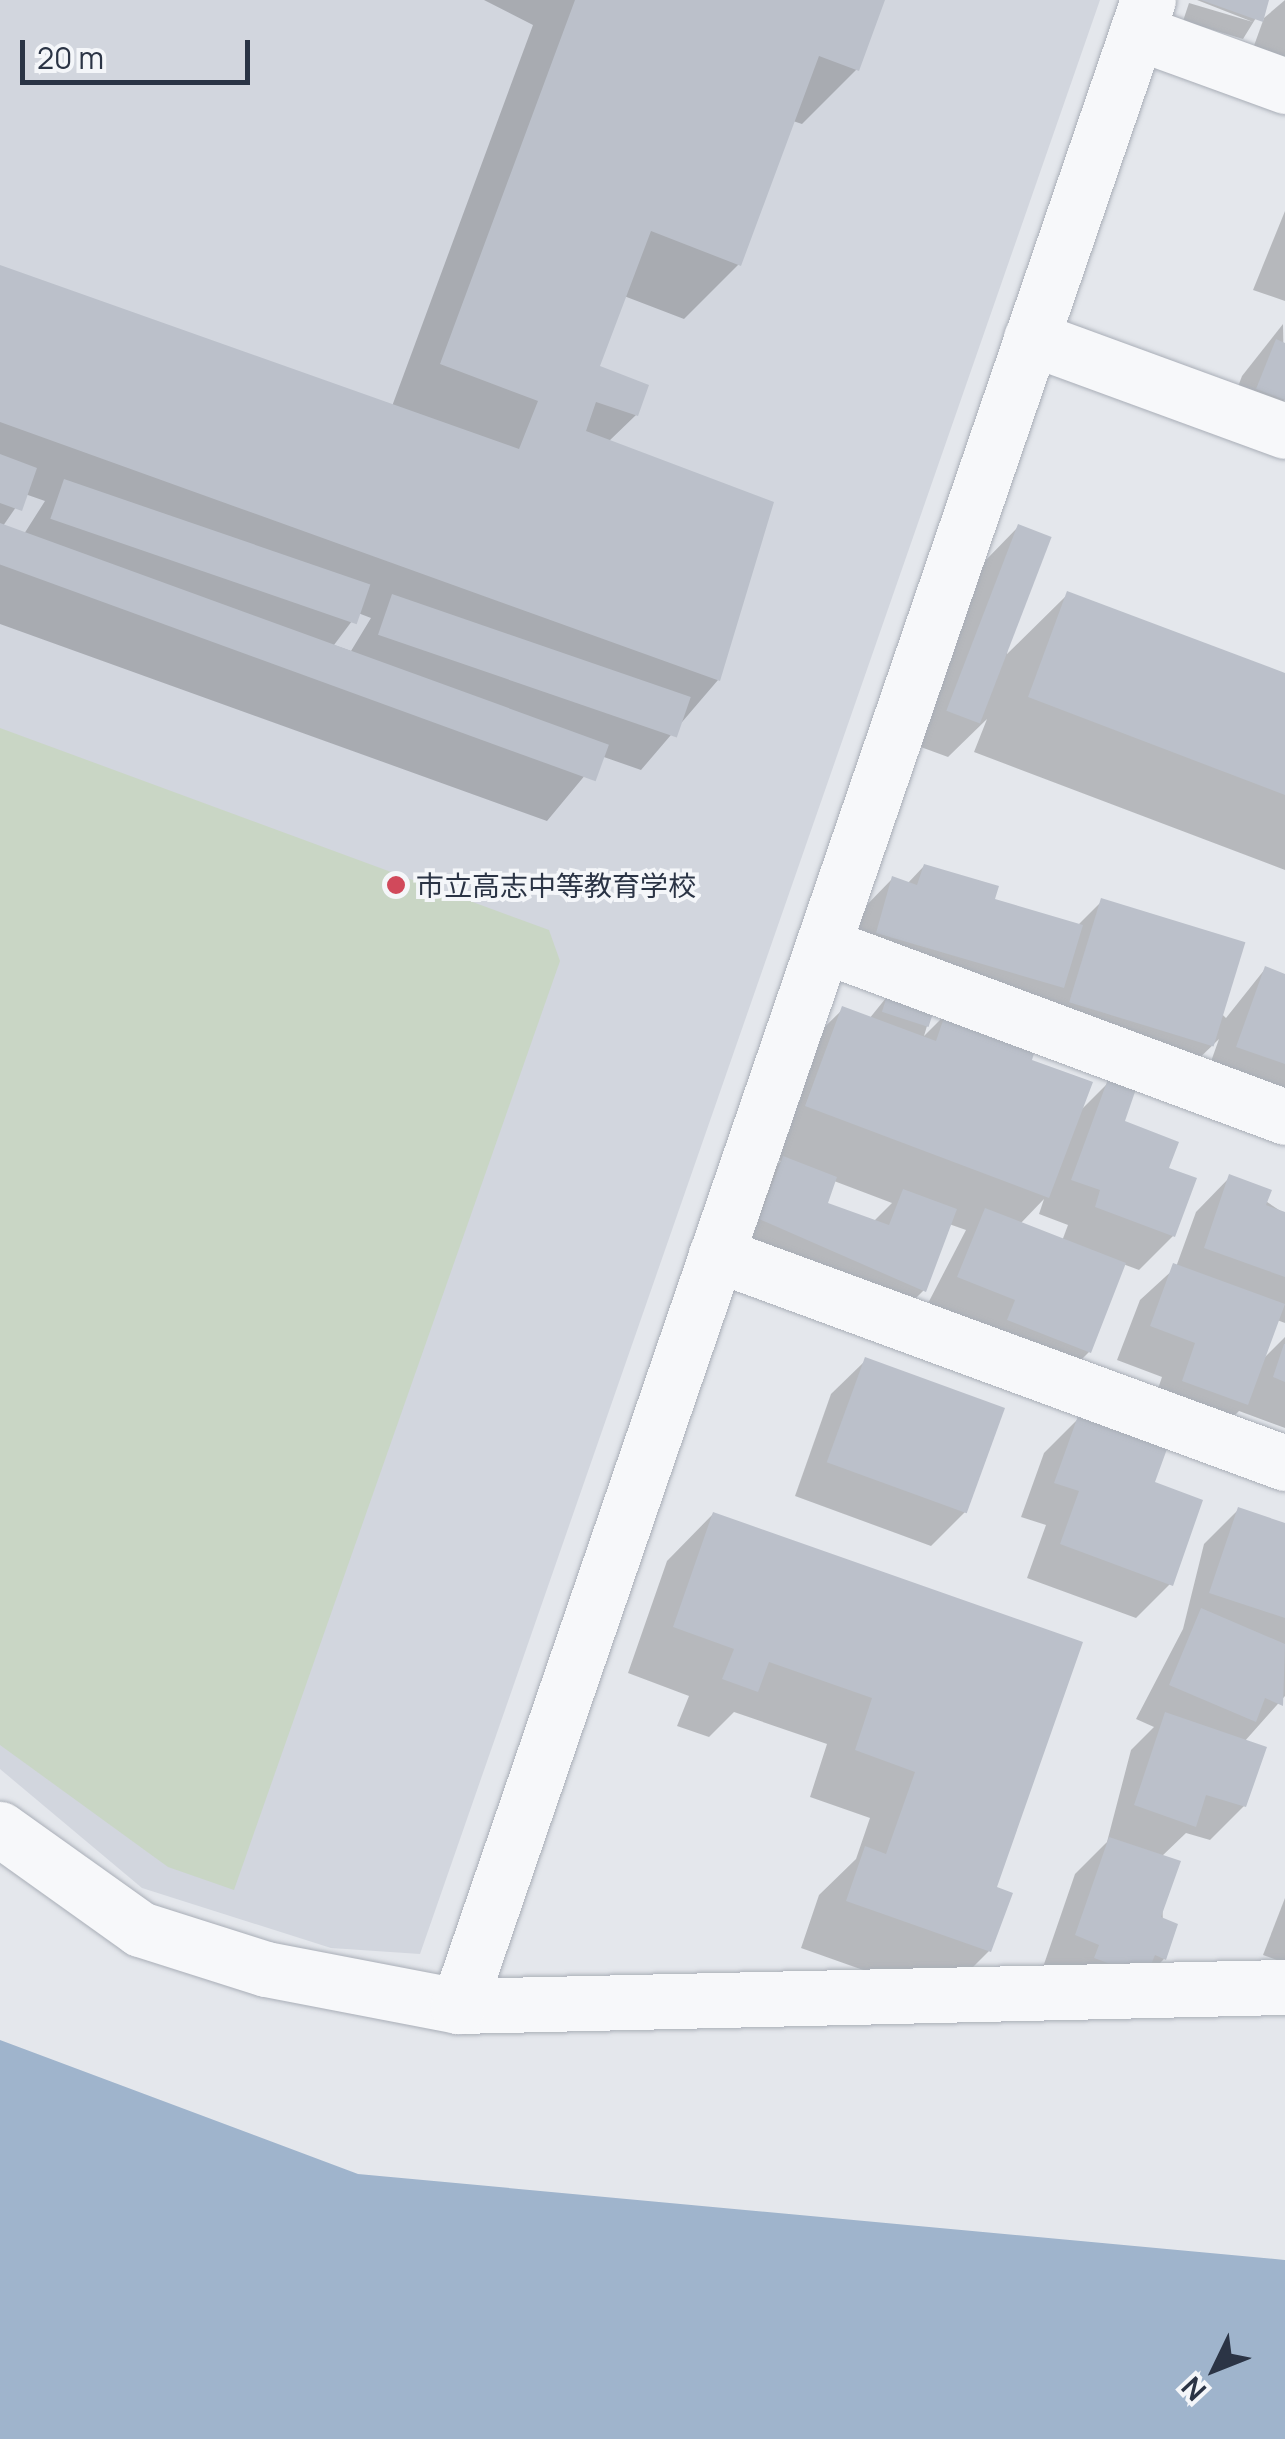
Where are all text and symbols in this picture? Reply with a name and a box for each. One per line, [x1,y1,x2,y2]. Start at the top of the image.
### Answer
scale bar [25,20,255,82]
text: 20 m [37,37,104,78]
place label: 市立高志中等教育学校 [416,868,696,902]
marker: 市立高志中等教育学校 [385,874,407,896]
north arrow [1165,2319,1265,2419]
text: N [1172,2369,1214,2410]

